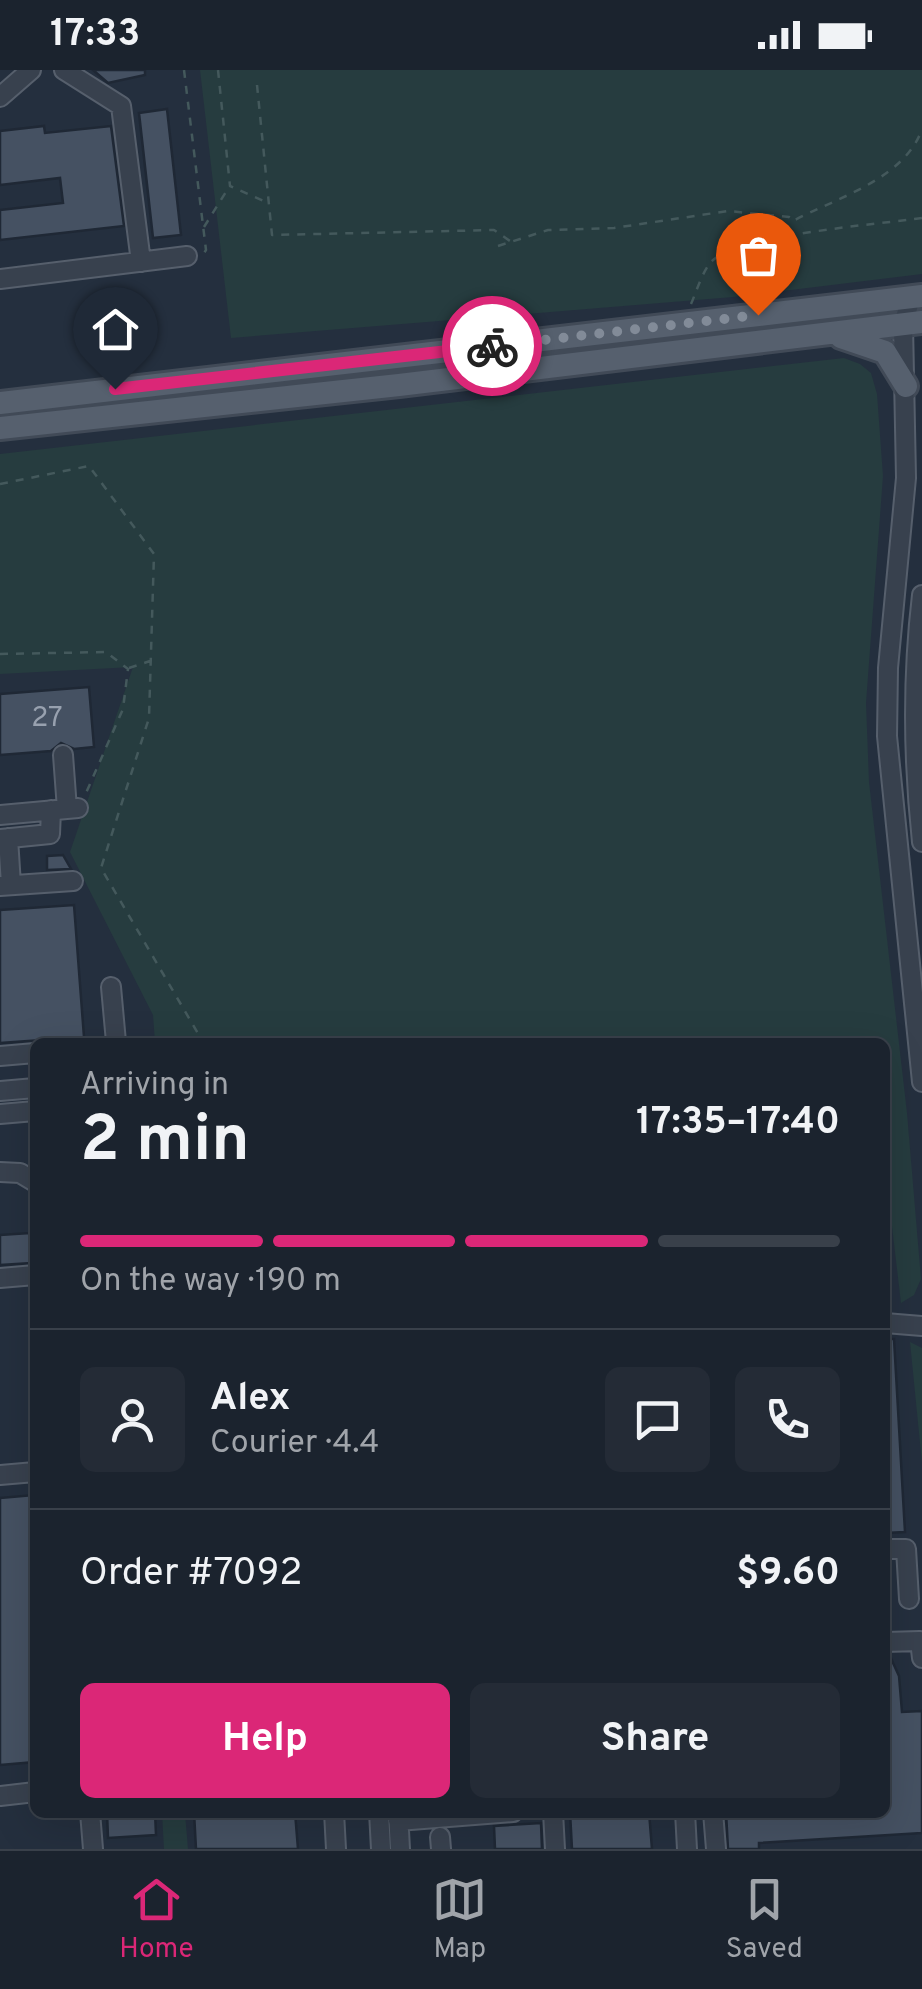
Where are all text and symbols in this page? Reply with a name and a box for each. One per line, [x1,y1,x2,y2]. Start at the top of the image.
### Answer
text: 17:33 [50,11,140,60]
pin [716,213,801,316]
icon: bag [731,228,786,283]
pin [73,287,158,390]
courier [442,296,542,396]
icon: home [88,302,143,357]
icon: bike [465,319,520,374]
house number: 27 [31,701,63,737]
text: Arriving in [80,1066,229,1106]
text: 17:35–17:40 [636,1099,840,1148]
text: 2 min [80,1102,250,1184]
text: On the way · 190 m [80,1262,341,1302]
button: person [80,1367,185,1472]
button: chat [605,1367,710,1472]
button: phone [735,1367,840,1472]
text: Alex [210,1375,290,1424]
text: Courier · 4.4 [210,1424,379,1464]
text: Order #7092 [80,1550,303,1599]
text: $9.60 [736,1550,840,1599]
button: Help [80,1683,450,1798]
button: Share [470,1683,840,1798]
tab: Home [119,1872,194,1968]
tab: Map [432,1872,487,1968]
tab: Saved [726,1872,803,1968]

